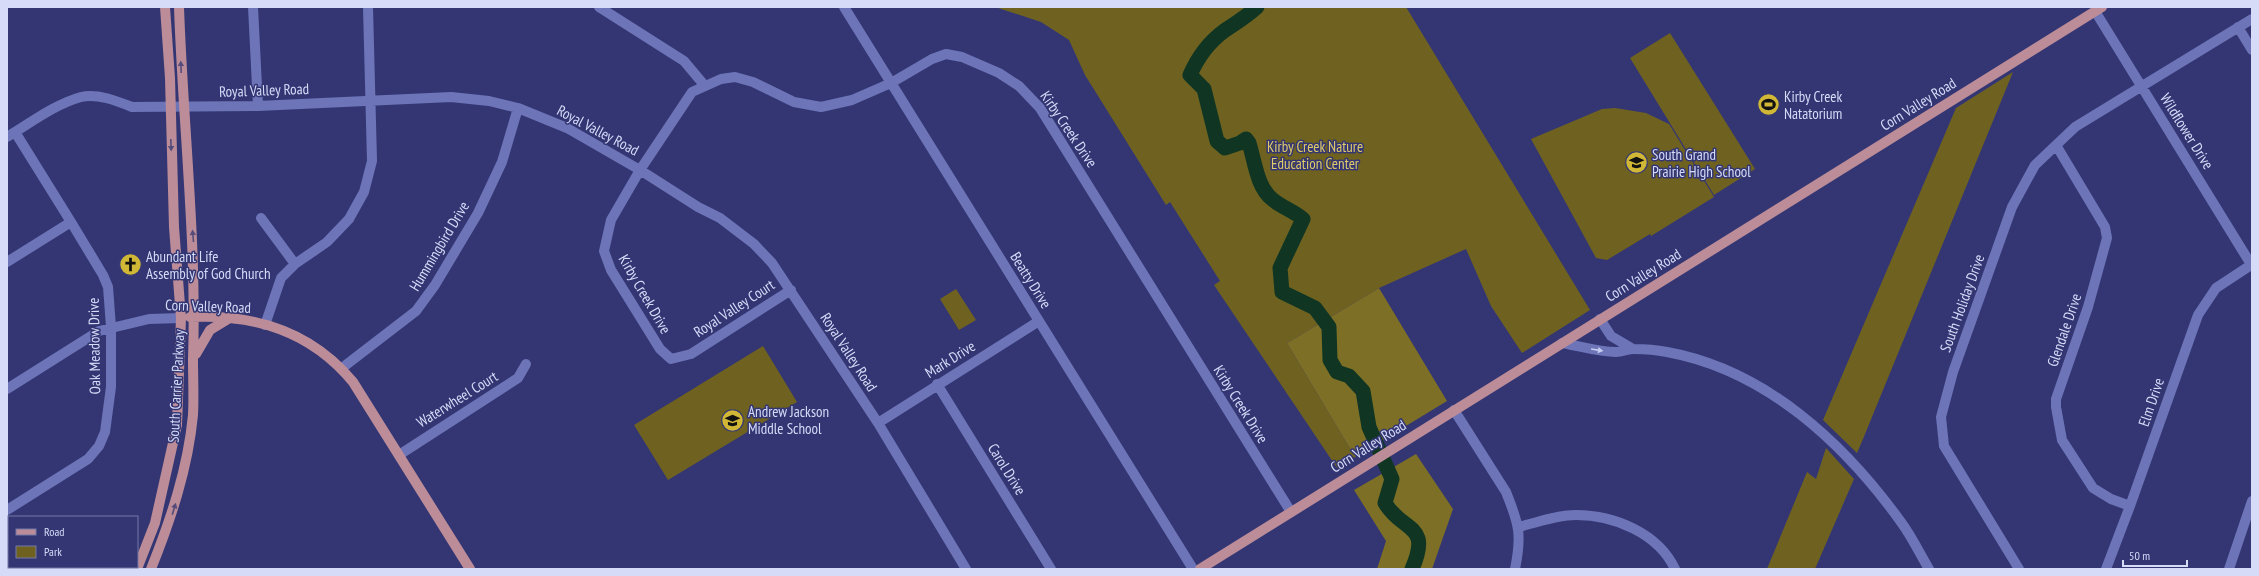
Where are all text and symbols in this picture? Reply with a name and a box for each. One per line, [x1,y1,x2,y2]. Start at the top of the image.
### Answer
one-way arrow [178,60,184,73]
street label: Corn Valley Road [1877,73,1959,135]
street label: Royal Valley Road [219,79,309,101]
street label: Kirby Creek Drive [1036,87,1102,171]
place label: Kirby Creek Natatorium [1784,87,1843,123]
street label: Wildflower Drive [2156,89,2218,173]
sports icon: Kirby Creek Natatorium [1756,92,1782,118]
street label: Royal Valley Road [554,100,642,160]
park label: Kirby Creek Nature Education Center [1267,137,1363,173]
one-way arrow [168,139,174,152]
place label: South Grand Prairie High School [1652,145,1751,181]
school or university icon: South Grand Prairie High School [1624,150,1650,176]
street label: Hummingbird Drive [405,198,473,294]
one-way arrow [189,230,196,242]
street label: Corn Valley Road [1602,244,1684,306]
place label: Abundant Life Assembly of God Church [146,247,271,283]
street label: Beatty Drive [1006,248,1056,312]
street label: Kirby Creek Drive [615,251,675,337]
street label: South Holiday Drive [1936,251,1988,355]
church icon: Abundant Life Assembly of God Church [118,252,144,278]
street label: Royal Valley Court [690,275,778,341]
street label: Glendale Drive [2043,291,2085,369]
street label: Corn Valley Road [165,295,251,317]
street label: Oak Meadow Drive [84,298,104,394]
street label: Royal Valley Road [816,309,882,395]
street label: South Carrier Parkway [164,328,188,443]
street label: Mark Drive [921,336,979,382]
one-way arrow [1591,347,1604,353]
street label: Kirby Creek Drive [1210,361,1272,447]
street label: Waterwheel Court [413,366,501,432]
street label: Elm Drive [2134,375,2168,429]
place label: Andrew Jackson Middle School [748,402,829,438]
school or university icon: Andrew Jackson Middle School [720,407,746,433]
street label: Corn Valley Road [1327,415,1409,477]
street label: Carol Drive [984,440,1030,498]
one-way arrow [171,502,177,514]
legend [8,516,138,568]
text: Road [44,524,64,539]
scale bar [2123,542,2187,568]
text: Park [44,544,62,559]
text: 50 m [2129,548,2150,563]

